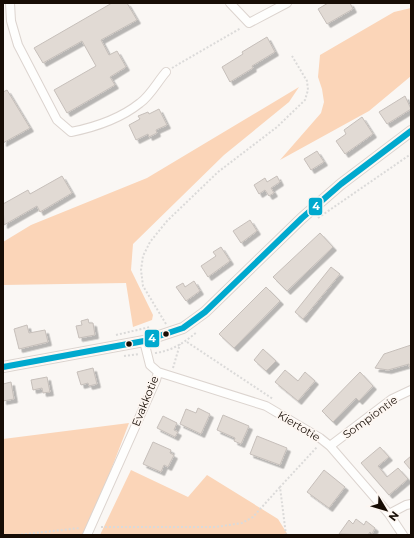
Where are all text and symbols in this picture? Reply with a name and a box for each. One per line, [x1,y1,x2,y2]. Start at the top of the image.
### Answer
line badge: 4 [308,197,323,216]
text: 4 [312,199,320,213]
line badge: 4 [144,329,160,348]
unlabelled marker [161,329,171,339]
text: 4 [148,331,156,345]
unlabelled marker [124,339,134,349]
street label: Evakkotie [129,373,162,428]
street label: Sompiontie [340,392,400,442]
street label: Kiertotie [275,408,323,444]
north arrow [366,490,406,530]
text: N [386,508,402,524]

